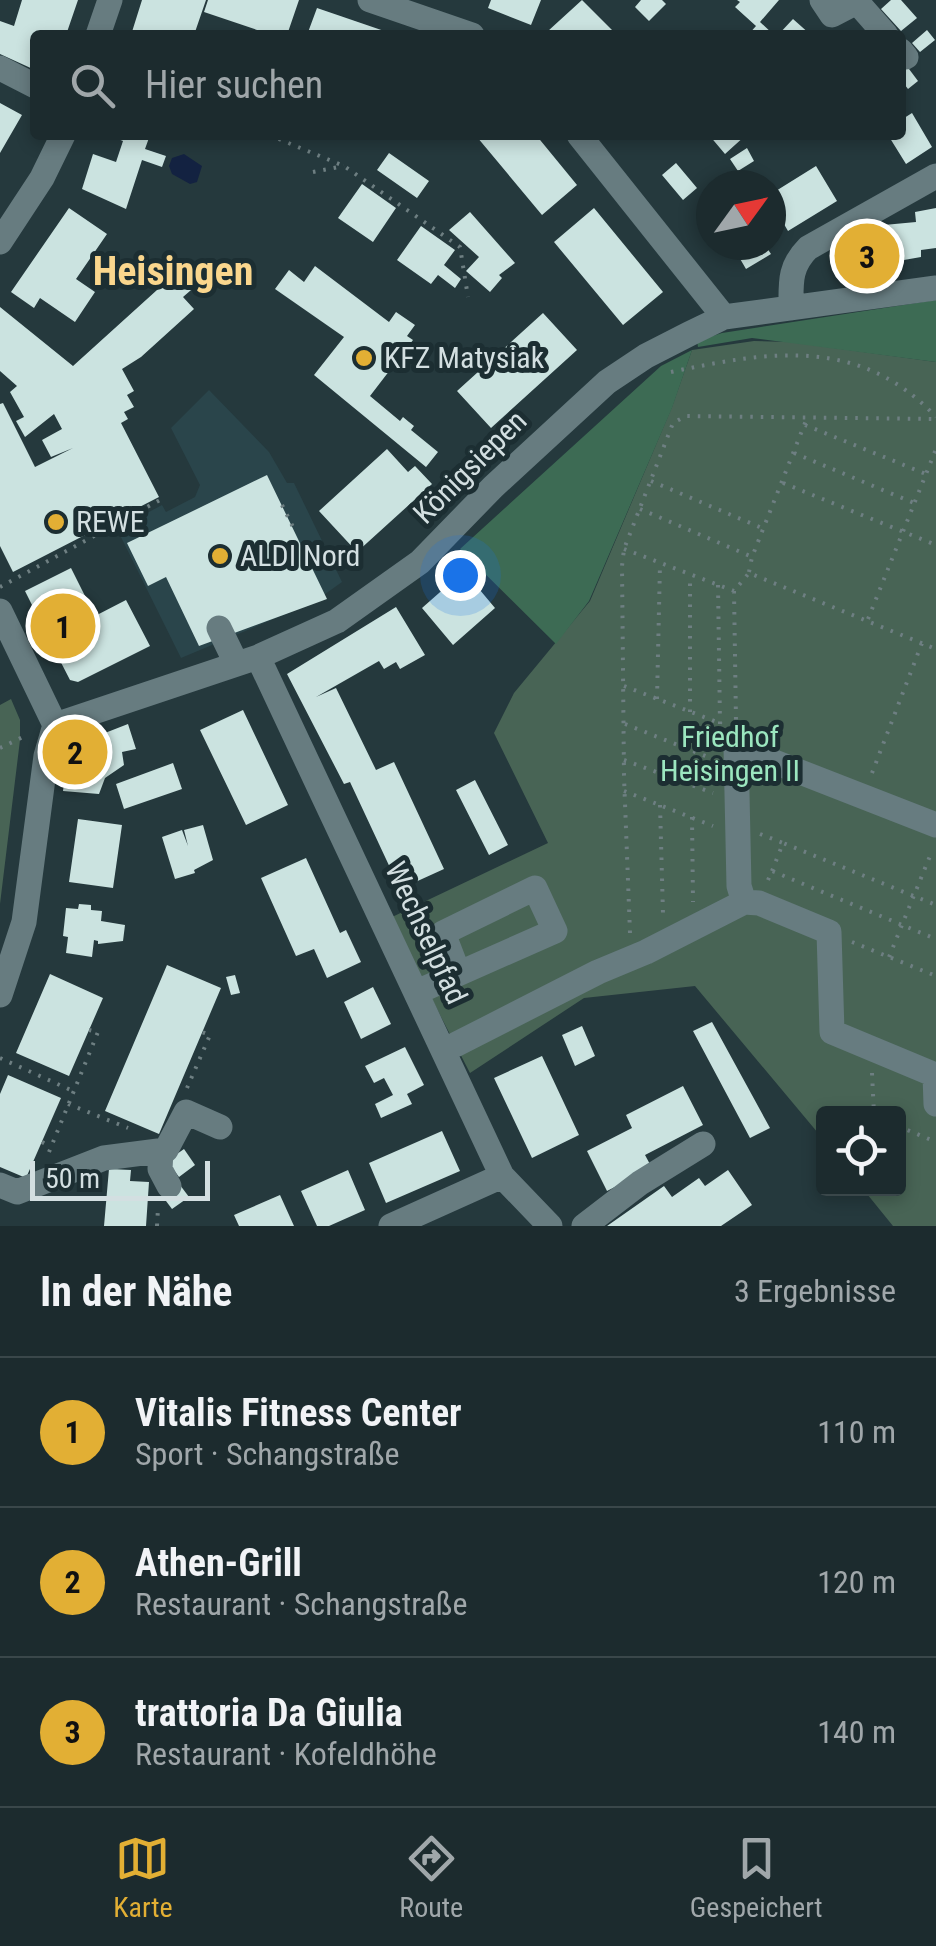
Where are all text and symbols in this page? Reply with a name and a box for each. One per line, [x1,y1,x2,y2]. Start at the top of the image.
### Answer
search box [30,30,906,140]
icon: search [65,58,120,113]
text: Hier suchen [145,63,323,107]
north arrow [696,170,786,260]
pin: 3 [834,218,900,294]
district label: Heisingen [93,248,253,295]
place label: KFZ Matysiak [384,340,545,375]
marker: KFZ Matysiak [353,347,375,369]
street label: Königsiepen [406,403,533,530]
place label: REWE [76,504,145,539]
marker: REWE [45,511,67,533]
place label: ALDI Nord [240,538,360,573]
marker: ALDI Nord [209,545,231,567]
your location [435,550,486,601]
pin: 1 [30,588,96,664]
pin: 2 [42,714,108,790]
park label: Friedhof Heisingen II [660,719,800,788]
street label: Wechselpfad [378,856,475,1010]
map controls [816,1106,906,1196]
button: locate [816,1106,906,1196]
scale bar [30,1156,210,1200]
text: 50 m [45,1162,100,1195]
text: In der Nähe [40,1267,232,1316]
text: 3 Ergebnisse [734,1272,896,1310]
text: Vitalis Fitness Center [135,1391,462,1435]
text: 1 [64,1413,81,1451]
text: 110 m [817,1413,896,1451]
text: Sport · Schangstraße [135,1435,400,1473]
text: Athen-Grill [135,1541,302,1585]
text: 2 [64,1563,81,1601]
text: 120 m [817,1563,896,1601]
text: Restaurant · Schangstraße [135,1585,467,1623]
text: trattoria Da Giulia [135,1691,403,1735]
text: 3 [64,1713,81,1751]
text: 140 m [817,1713,896,1751]
text: Restaurant · Kofeldhöhe [135,1735,437,1773]
tab: Karte [113,1831,173,1924]
tab: Route [399,1831,463,1924]
tab: Gespeichert [690,1831,823,1924]

